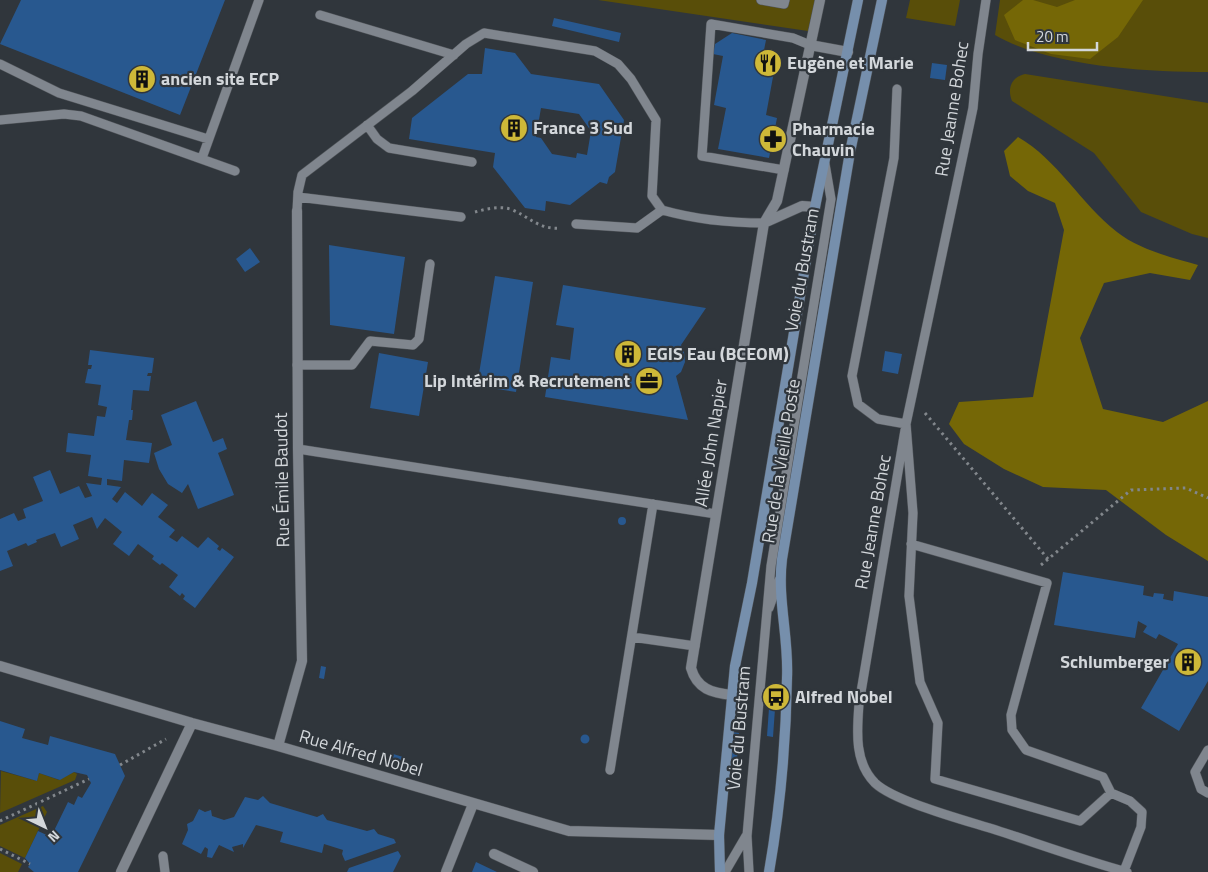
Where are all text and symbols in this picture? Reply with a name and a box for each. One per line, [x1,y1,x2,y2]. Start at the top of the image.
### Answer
scale bar [1028,20,1097,52]
text: 20 m [1036,25,1069,48]
street label: Rue Jeanne Bohec [927,39,976,178]
restaurant icon: Eugène et Marie [753,48,783,78]
place label: Eugène et Marie [787,49,914,76]
building icon: ancien site ECP [127,64,157,94]
place label: ancien site ECP [161,65,279,92]
building icon: France 3 Sud [499,113,529,143]
place label: France 3 Sud [533,114,633,141]
place label: Pharmacie Chauvin [792,115,875,163]
pharmacy icon: Pharmacie Chauvin [758,124,788,154]
street label: Voie du Bustram [777,206,826,334]
building icon: EGIS Eau (BCEOM) [613,339,643,369]
place label: EGIS Eau (BCEOM) [647,340,789,367]
office icon: Lip Intérim & Recrutement [634,366,664,396]
place label: Lip Intérim & Recrutement [424,367,630,394]
street label: Allée John Napier [687,377,734,509]
street label: Rue de la Vieille Poste [754,377,807,545]
street label: Rue Émile Baudot [267,412,296,548]
street label: Rue Jeanne Bohec [847,452,898,591]
building icon: Schlumberger [1173,647,1203,677]
place label: Schlumberger [1060,648,1169,675]
street label: Voie du Bustram [720,664,757,791]
bus stop icon: Alfred Nobel [761,682,791,712]
place label: Alfred Nobel [795,683,893,710]
street label: Rue Alfred Nobel [296,722,426,783]
north arrow [20,802,70,852]
text: N [43,826,65,848]

